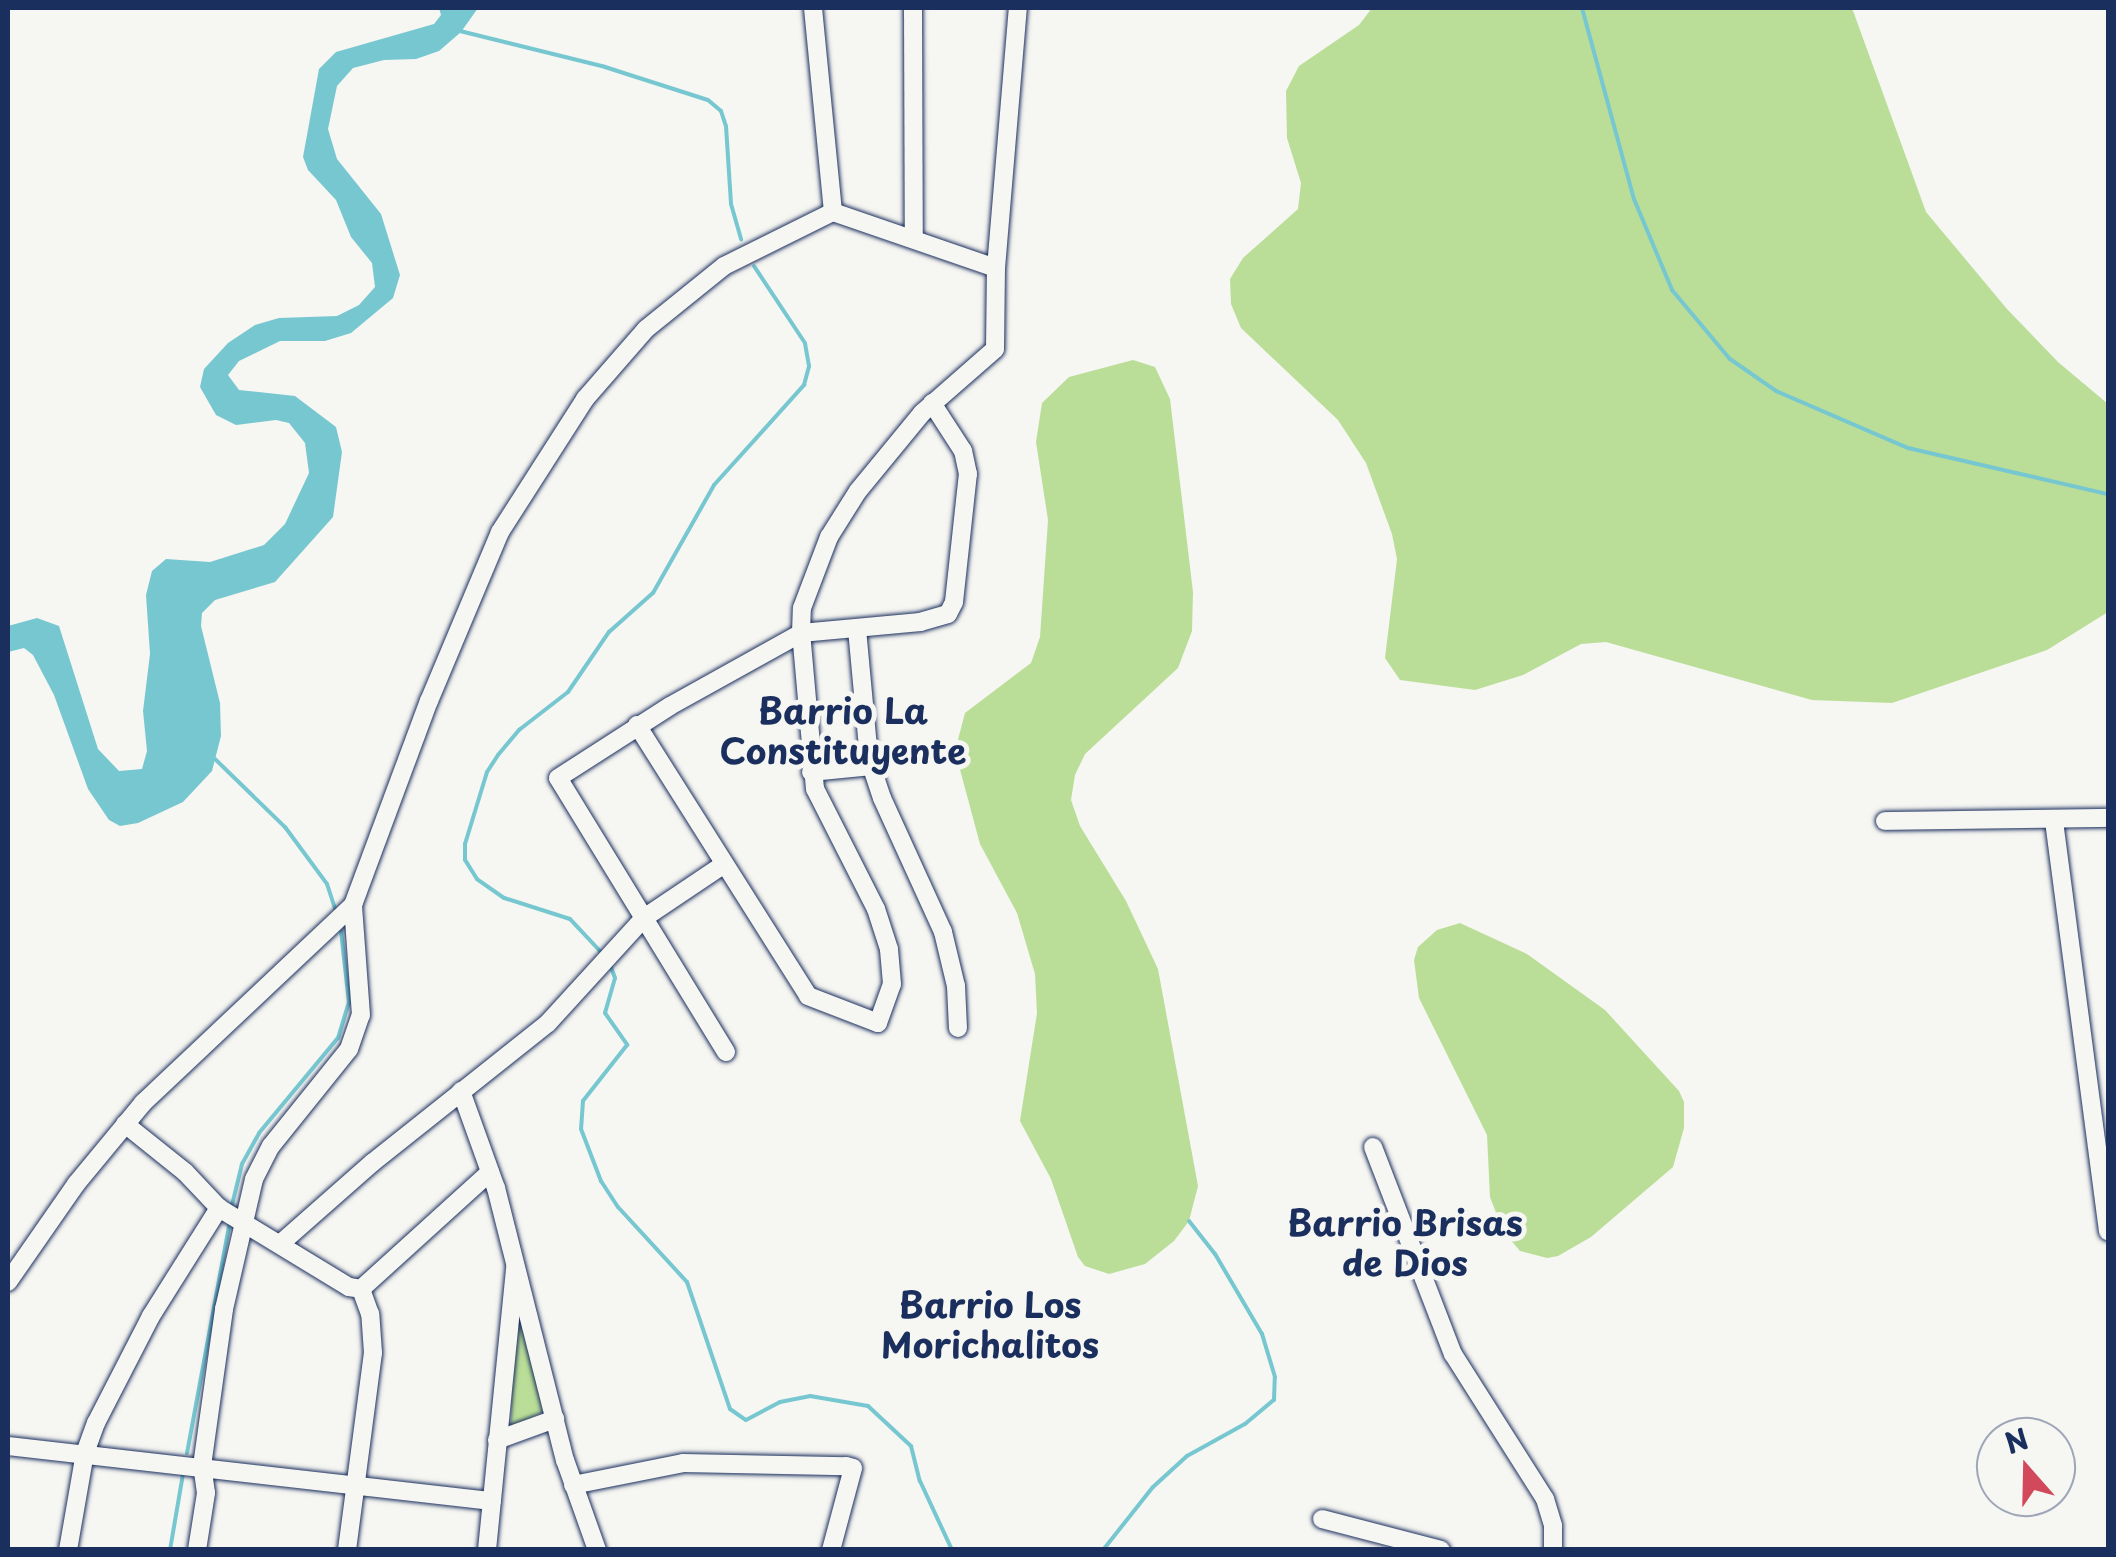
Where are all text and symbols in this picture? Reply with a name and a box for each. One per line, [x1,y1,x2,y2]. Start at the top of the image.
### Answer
district label: Barrio La Constituyente [720,689,966,771]
district label: Barrio Brisas de Dios [1286,1201,1524,1283]
district label: Barrio Los Morichalitos [881,1283,1099,1365]
text: N [1998,1416,2034,1464]
north arrow [1976,1417,2076,1517]

